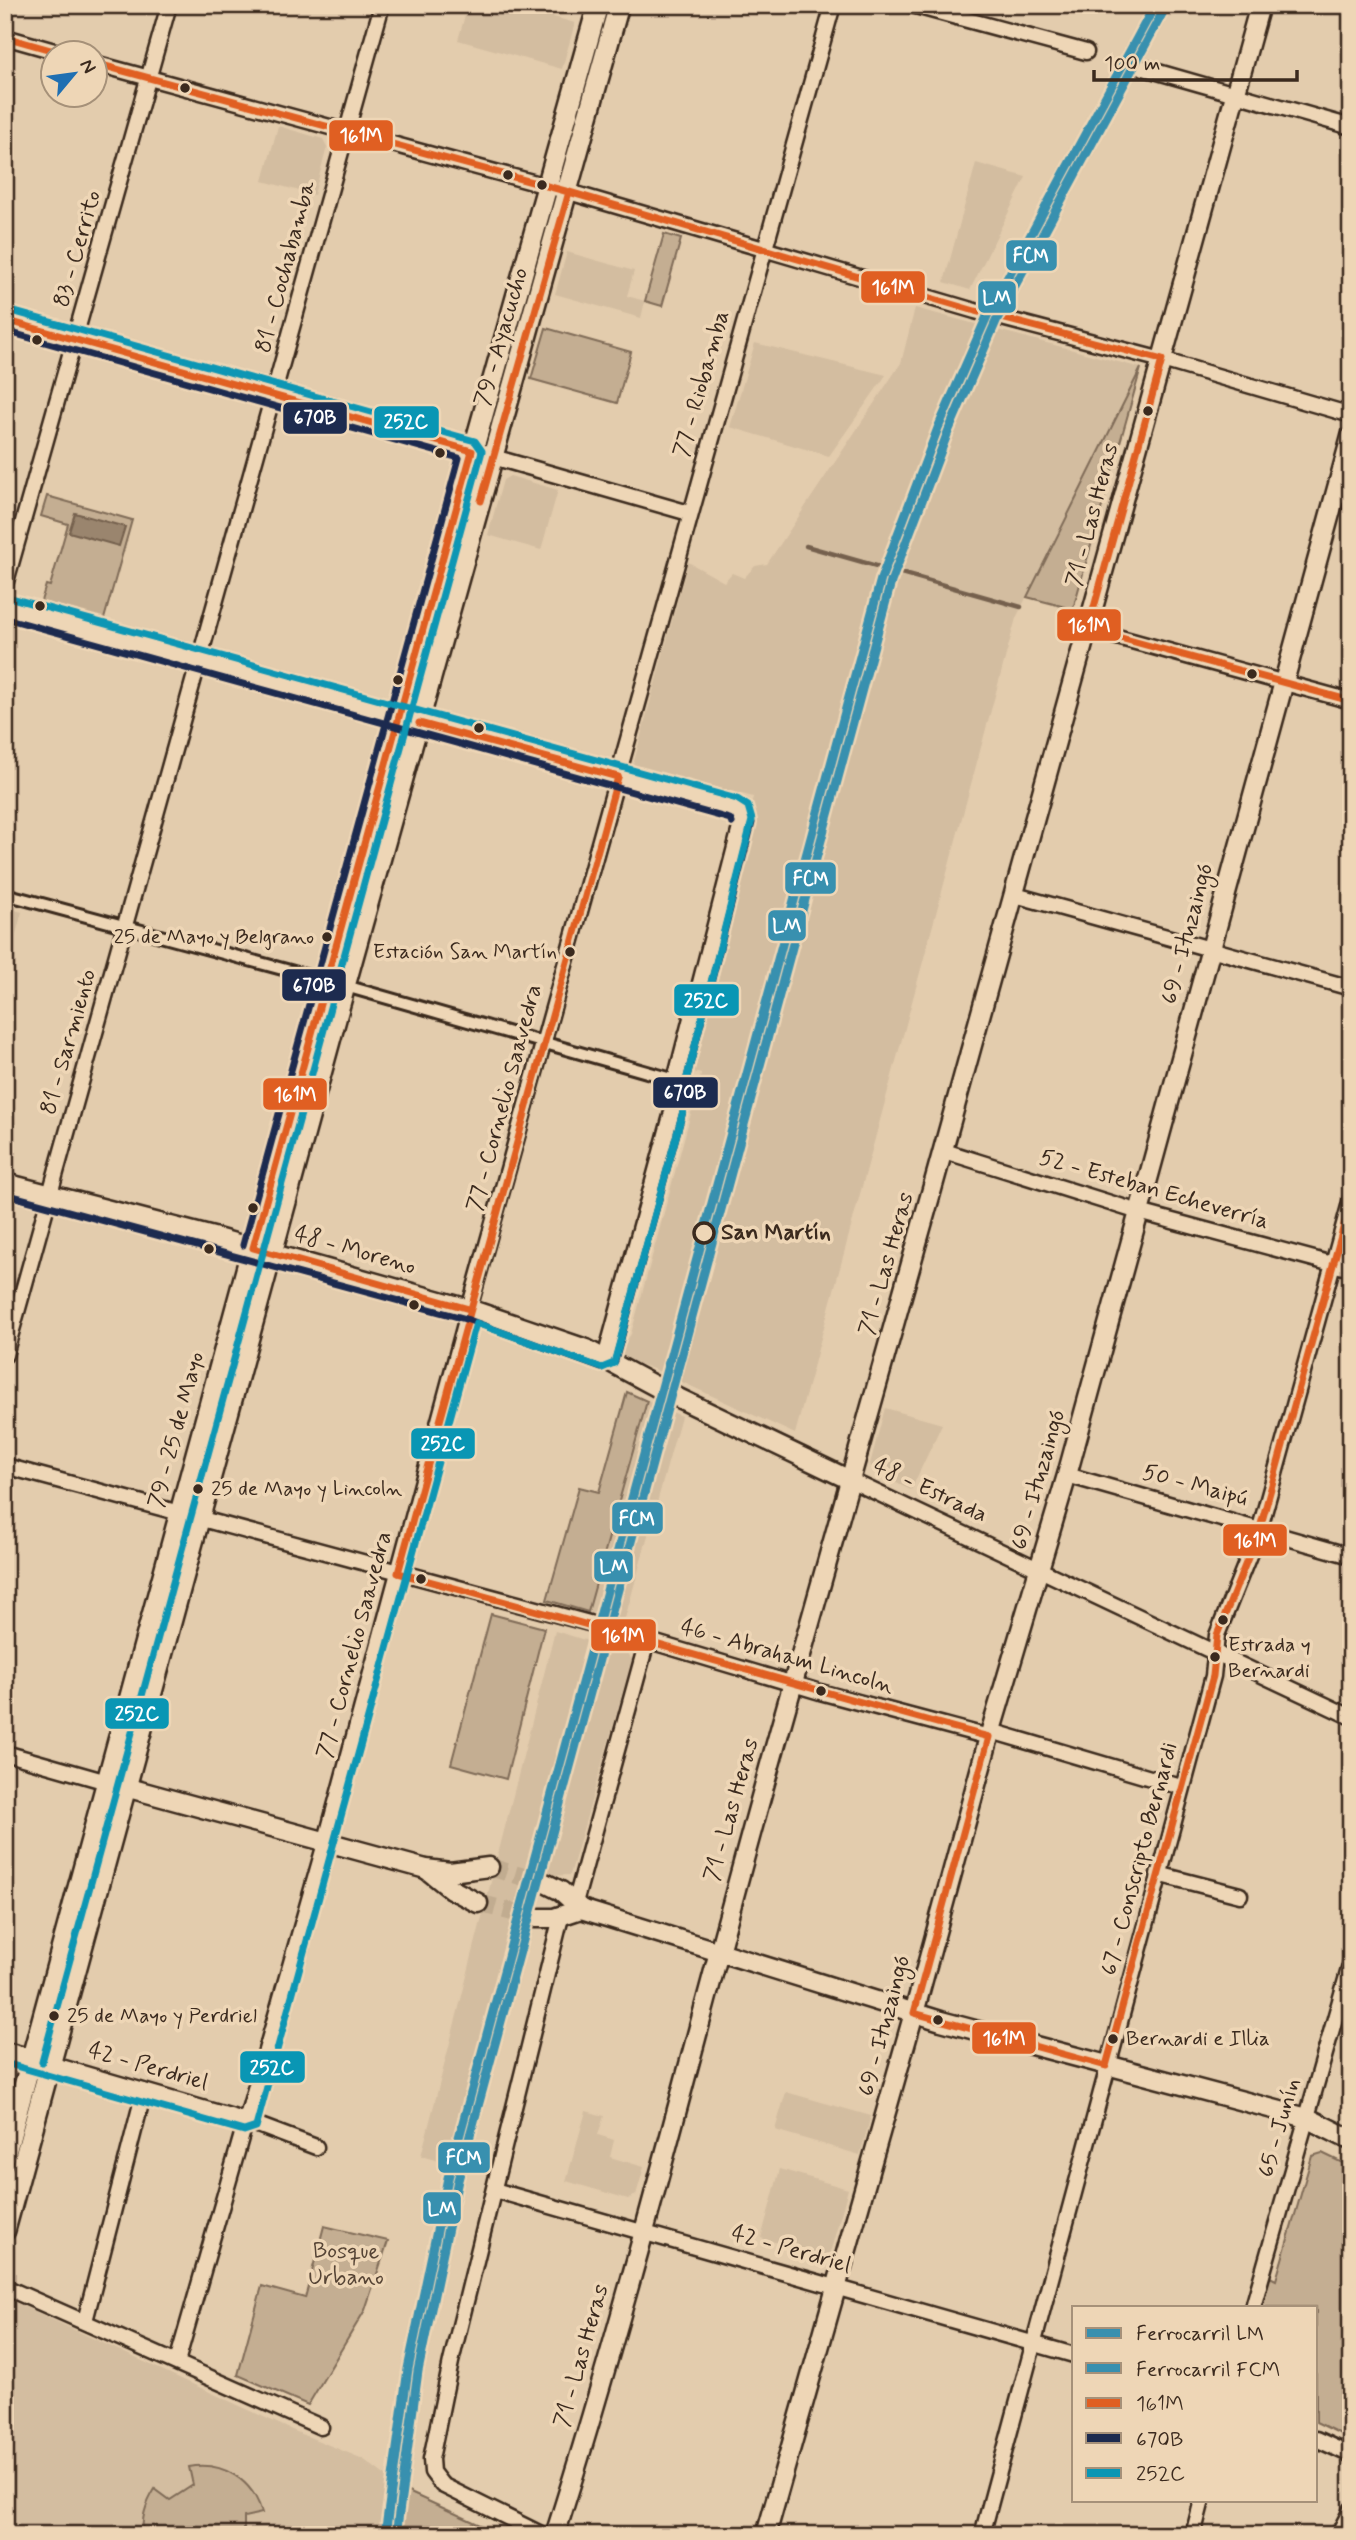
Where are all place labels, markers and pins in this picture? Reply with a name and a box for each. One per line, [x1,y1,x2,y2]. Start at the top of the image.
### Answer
unlabelled marker [178,81,192,95]
unlabelled marker [501,168,515,182]
unlabelled marker [535,178,549,192]
unlabelled marker [30,333,44,347]
unlabelled marker [1141,404,1155,418]
unlabelled marker [433,446,447,460]
unlabelled marker [33,599,47,613]
unlabelled marker [1245,667,1259,681]
unlabelled marker [391,673,405,687]
unlabelled marker [472,721,486,735]
place label: 25 de Mayo y Belgrano [114,923,314,951]
marker: 25 de Mayo y Belgrano [320,930,334,944]
place label: Estación San Martín [373,938,557,966]
marker: Estación San Martín [563,945,577,959]
unlabelled marker [246,1201,260,1215]
place label: San Martín [721,1218,831,1248]
marker: San Martín [693,1222,715,1244]
unlabelled marker [202,1242,216,1256]
unlabelled marker [407,1298,421,1312]
place label: 25 de Mayo y Lincoln [211,1475,403,1503]
marker: 25 de Mayo y Lincoln [191,1482,205,1496]
unlabelled marker [414,1572,428,1586]
unlabelled marker [1216,1613,1230,1627]
place label: Estrada y Bernardi [1228,1631,1311,1685]
marker: Estrada y Bernardi [1208,1650,1222,1664]
unlabelled marker [814,1684,828,1698]
place label: 25 de Mayo y Perdriel [67,2002,257,2030]
marker: 25 de Mayo y Perdriel [47,2009,61,2023]
unlabelled marker [931,2013,945,2027]
place label: Bernardi e Illia [1126,2025,1270,2053]
marker: Bernardi e Illia [1106,2032,1120,2046]

